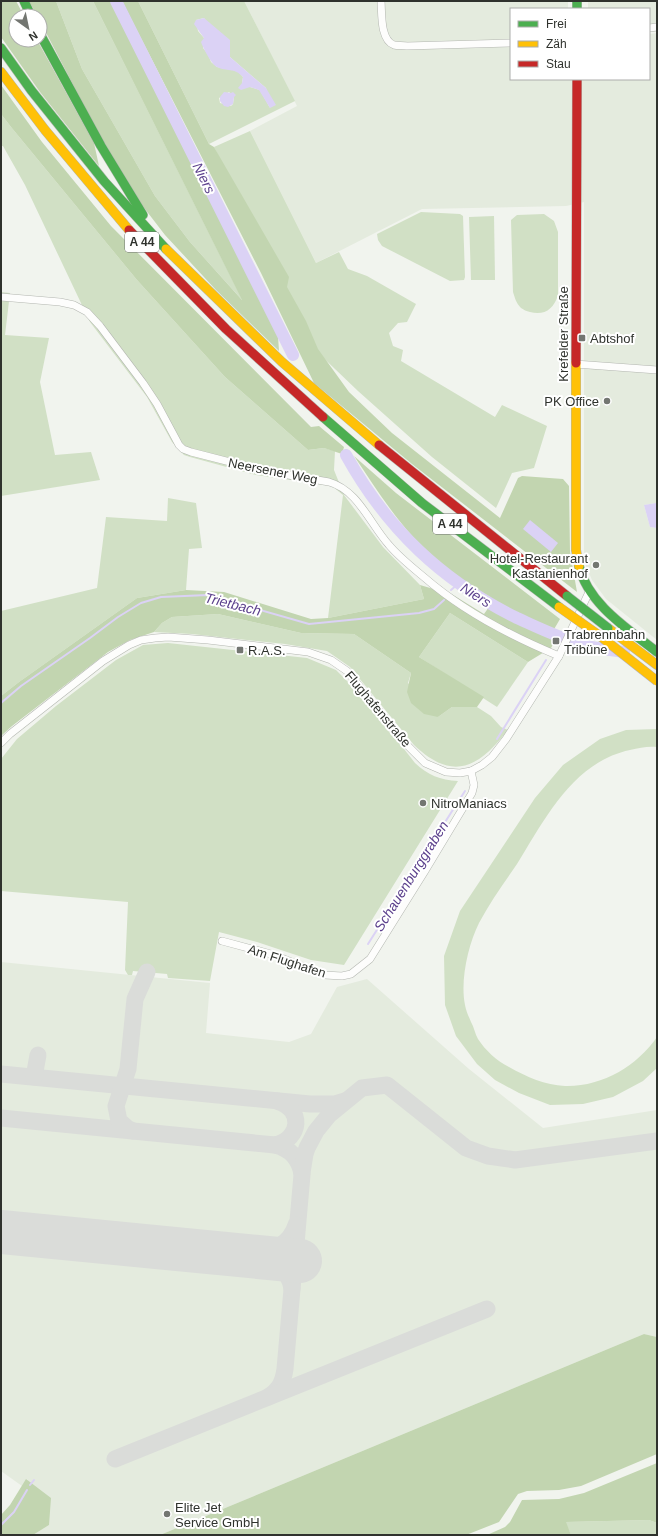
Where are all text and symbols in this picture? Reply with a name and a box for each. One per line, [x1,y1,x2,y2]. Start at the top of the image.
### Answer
north arrow [8,8,48,48]
legend [510,8,650,80]
text: Frei [546,17,567,31]
text: N [27,29,40,44]
text: Zäh [546,37,567,51]
text: Stau [546,57,571,71]
water label: Niers [189,160,219,196]
road number: A 44 [125,232,159,252]
street label: Krefelder Straße [556,286,571,382]
place label: Abtshof [590,331,634,346]
marker: Abtshof [577,333,587,343]
place label: PK Office [544,394,599,409]
marker: PK Office [602,396,612,406]
street label: Neersener Weg [227,455,319,487]
road number: A 44 [433,514,467,534]
place label: Hotel-Restaurant Kastanienhof [490,551,588,581]
marker: Hotel-Restaurant Kastanienhof [591,560,601,570]
water label: Niers [458,580,494,610]
water label: Trietbach [203,589,263,619]
place label: Trabrennbahn Tribüne [564,627,645,657]
marker: Trabrennbahn Tribüne [551,636,561,646]
place label: R.A.S. [248,643,286,658]
marker: R.A.S. [235,645,245,655]
street label: Flughafenstraße [342,668,414,750]
place label: NitroManiacs [431,796,507,811]
marker: NitroManiacs [418,798,428,808]
water label: Schauenburggraben [371,818,452,934]
street label: Am Flughafen [246,941,328,981]
place label: Elite Jet Service GmbH [175,1500,260,1530]
marker: Elite Jet Service GmbH [162,1509,172,1519]

